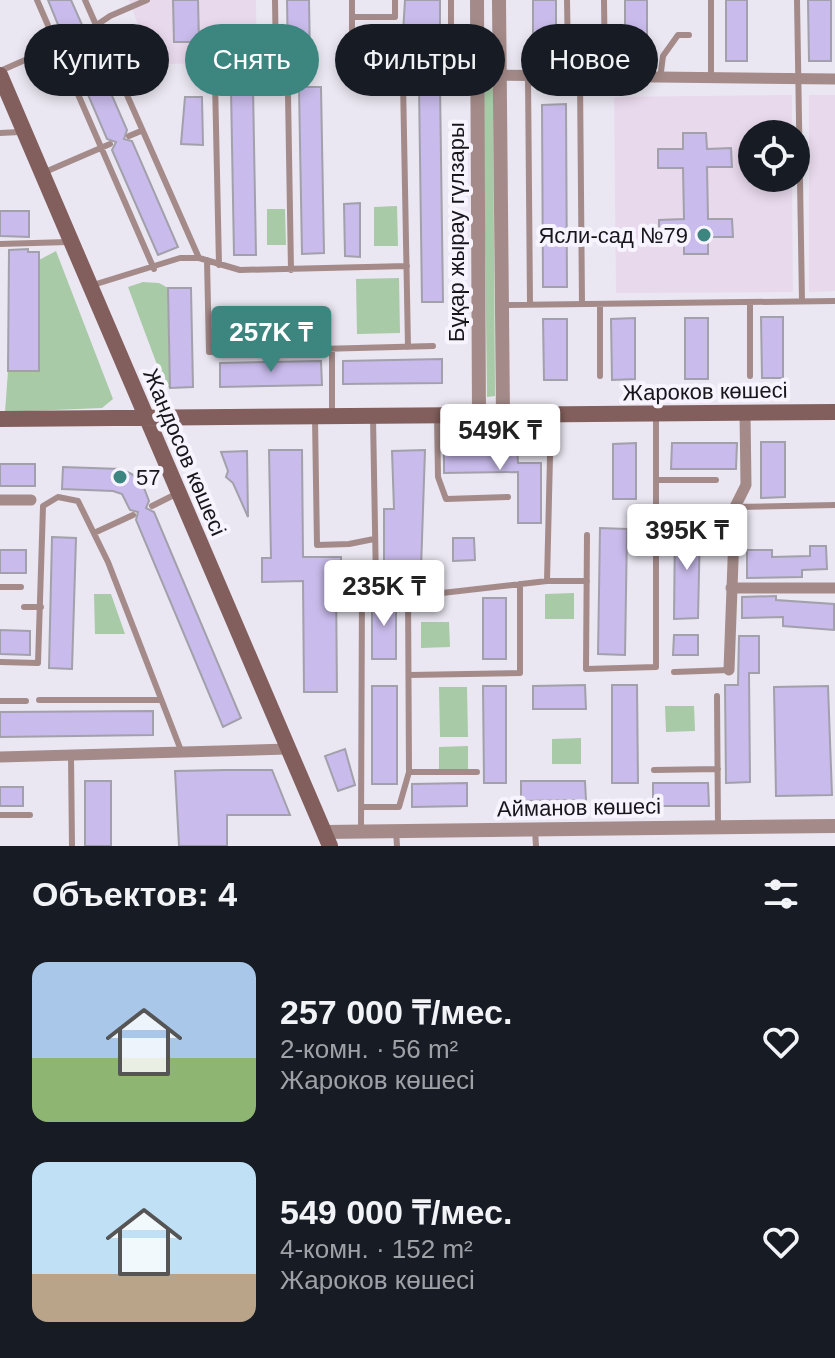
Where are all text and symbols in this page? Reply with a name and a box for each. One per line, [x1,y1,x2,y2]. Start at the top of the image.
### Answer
chip: Купить [24,24,169,96]
chip: Снять [185,24,319,96]
chip: Фильтры [335,24,505,96]
chip: Новое [521,24,658,96]
map controls [738,120,810,192]
button: locate [738,120,810,192]
street label: Бұқар жырау гүлзары [444,122,469,342]
place label: Ясли-сад №79 [538,223,688,248]
marker: Ясли-сад №79 [695,226,713,244]
pin: 257K ₸ [206,306,336,374]
text: 257K ₸ [229,317,313,347]
street label: Жандосов көшесі [138,365,231,539]
street label: Жароков көшесі [622,378,788,405]
pin: 549K ₸ [435,404,565,472]
text: 549K ₸ [458,415,542,445]
place label: 57 [136,465,160,490]
marker: 57 [111,468,129,486]
pin: 395K ₸ [622,504,752,572]
text: 395K ₸ [645,515,729,545]
pin: 235K ₸ [319,560,449,628]
text: 235K ₸ [342,571,426,601]
street label: Айманов көшесі [497,794,661,821]
icon: filters [759,872,803,916]
text: Объектов: 4 [32,875,237,913]
text: 257 000 ₸/мес. [280,993,512,1031]
icon: home [96,994,192,1090]
icon: heart [759,1020,803,1064]
text: 2-комн. · 56 m² [280,1034,458,1064]
text: Жароков көшесі [280,1065,475,1095]
text: 549 000 ₸/мес. [280,1193,512,1231]
icon: home [96,1194,192,1290]
icon: heart [759,1220,803,1264]
text: 4-комн. · 152 m² [280,1234,473,1264]
text: Жароков көшесі [280,1265,475,1295]

